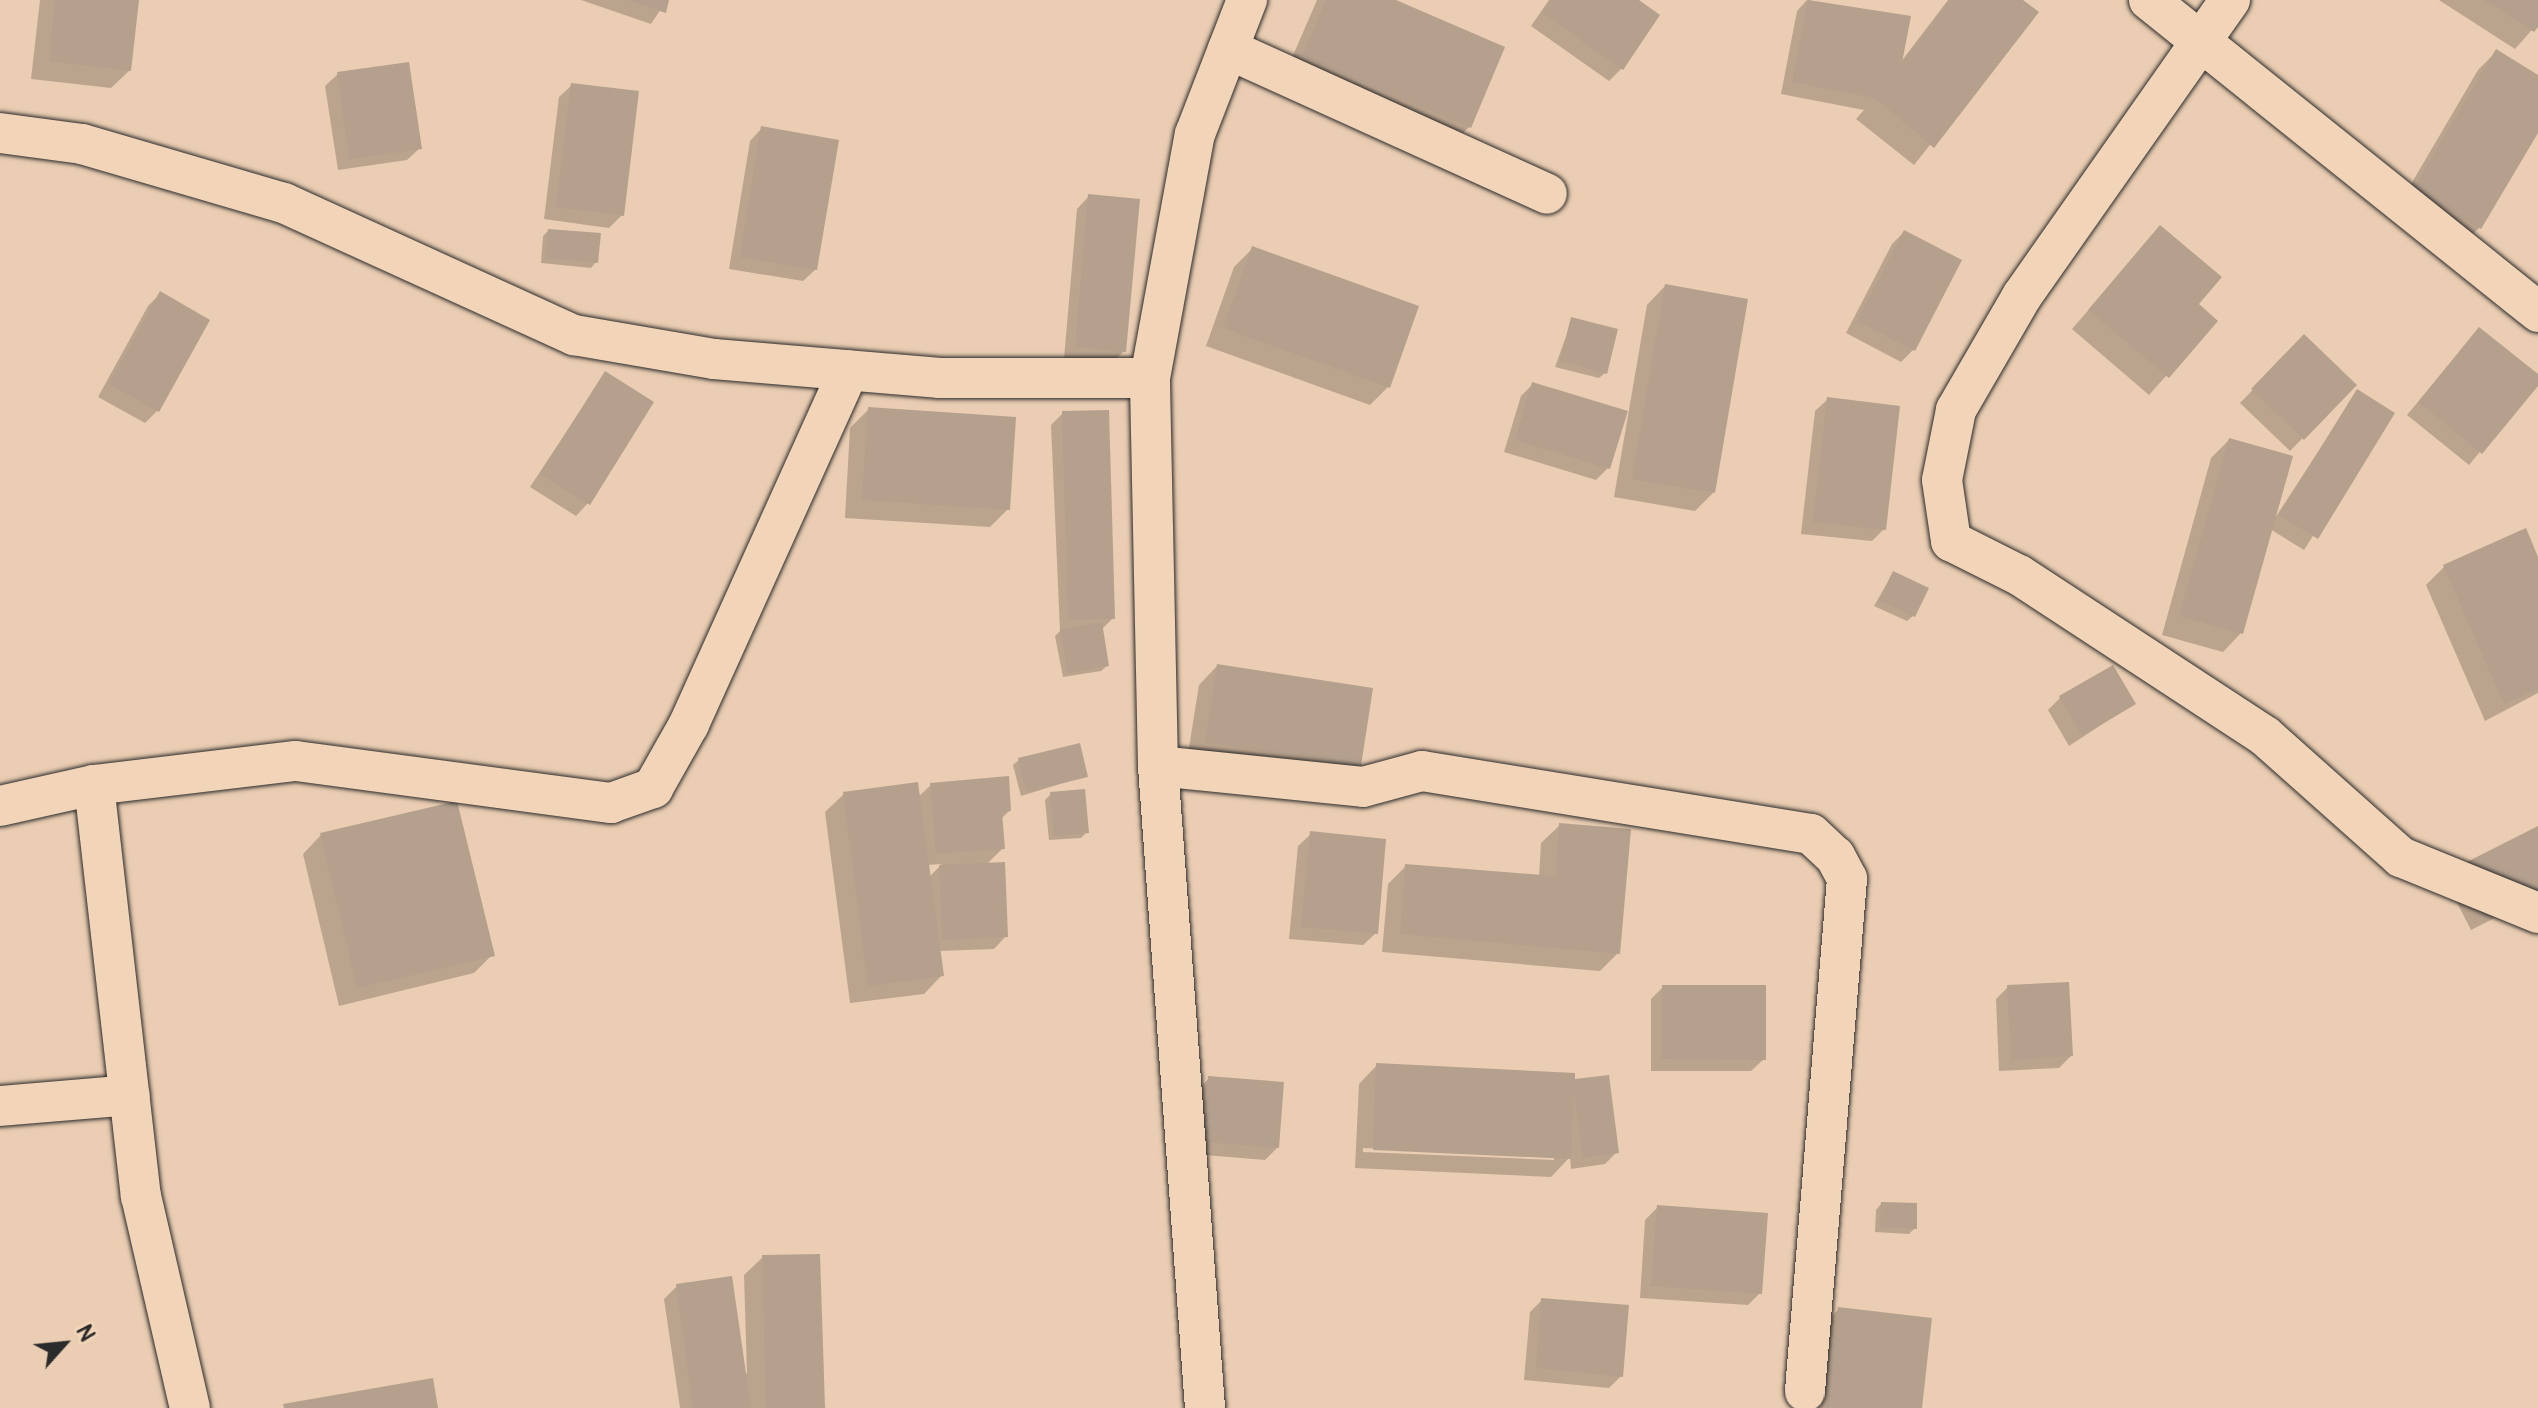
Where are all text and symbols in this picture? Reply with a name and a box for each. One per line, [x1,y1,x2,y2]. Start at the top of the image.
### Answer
north arrow [24,1304,104,1384]
text: N [70,1320,101,1346]

